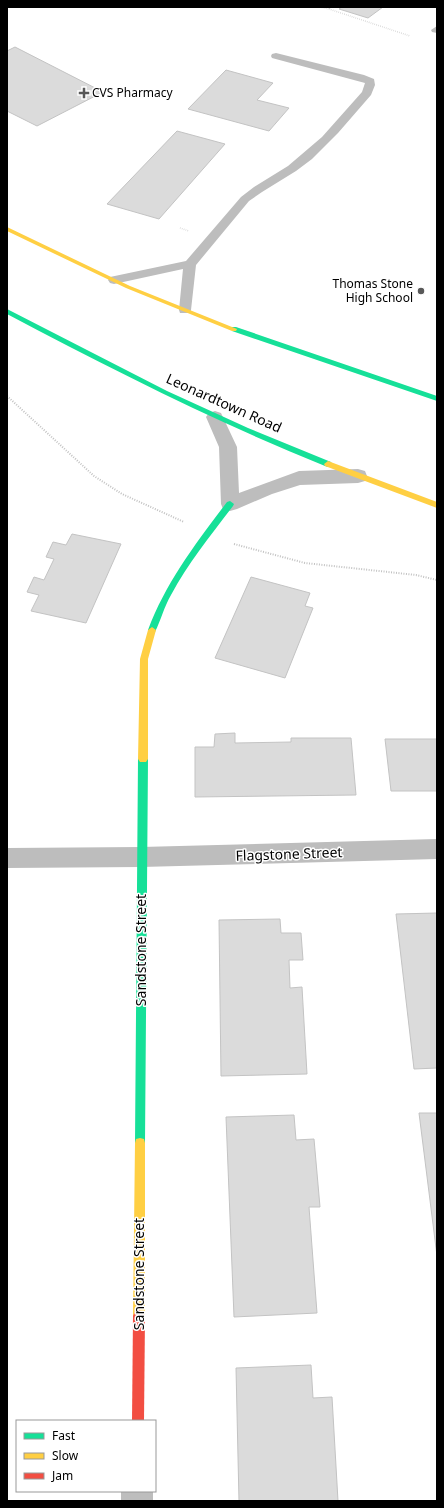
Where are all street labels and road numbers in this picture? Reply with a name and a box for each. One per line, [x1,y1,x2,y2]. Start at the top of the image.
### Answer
street label: Leonardtown Road [163,369,285,437]
street label: Flagstone Street [235,842,343,865]
street label: Sandstone Street [131,894,150,1006]
street label: Sandstone Street [129,1218,148,1330]

